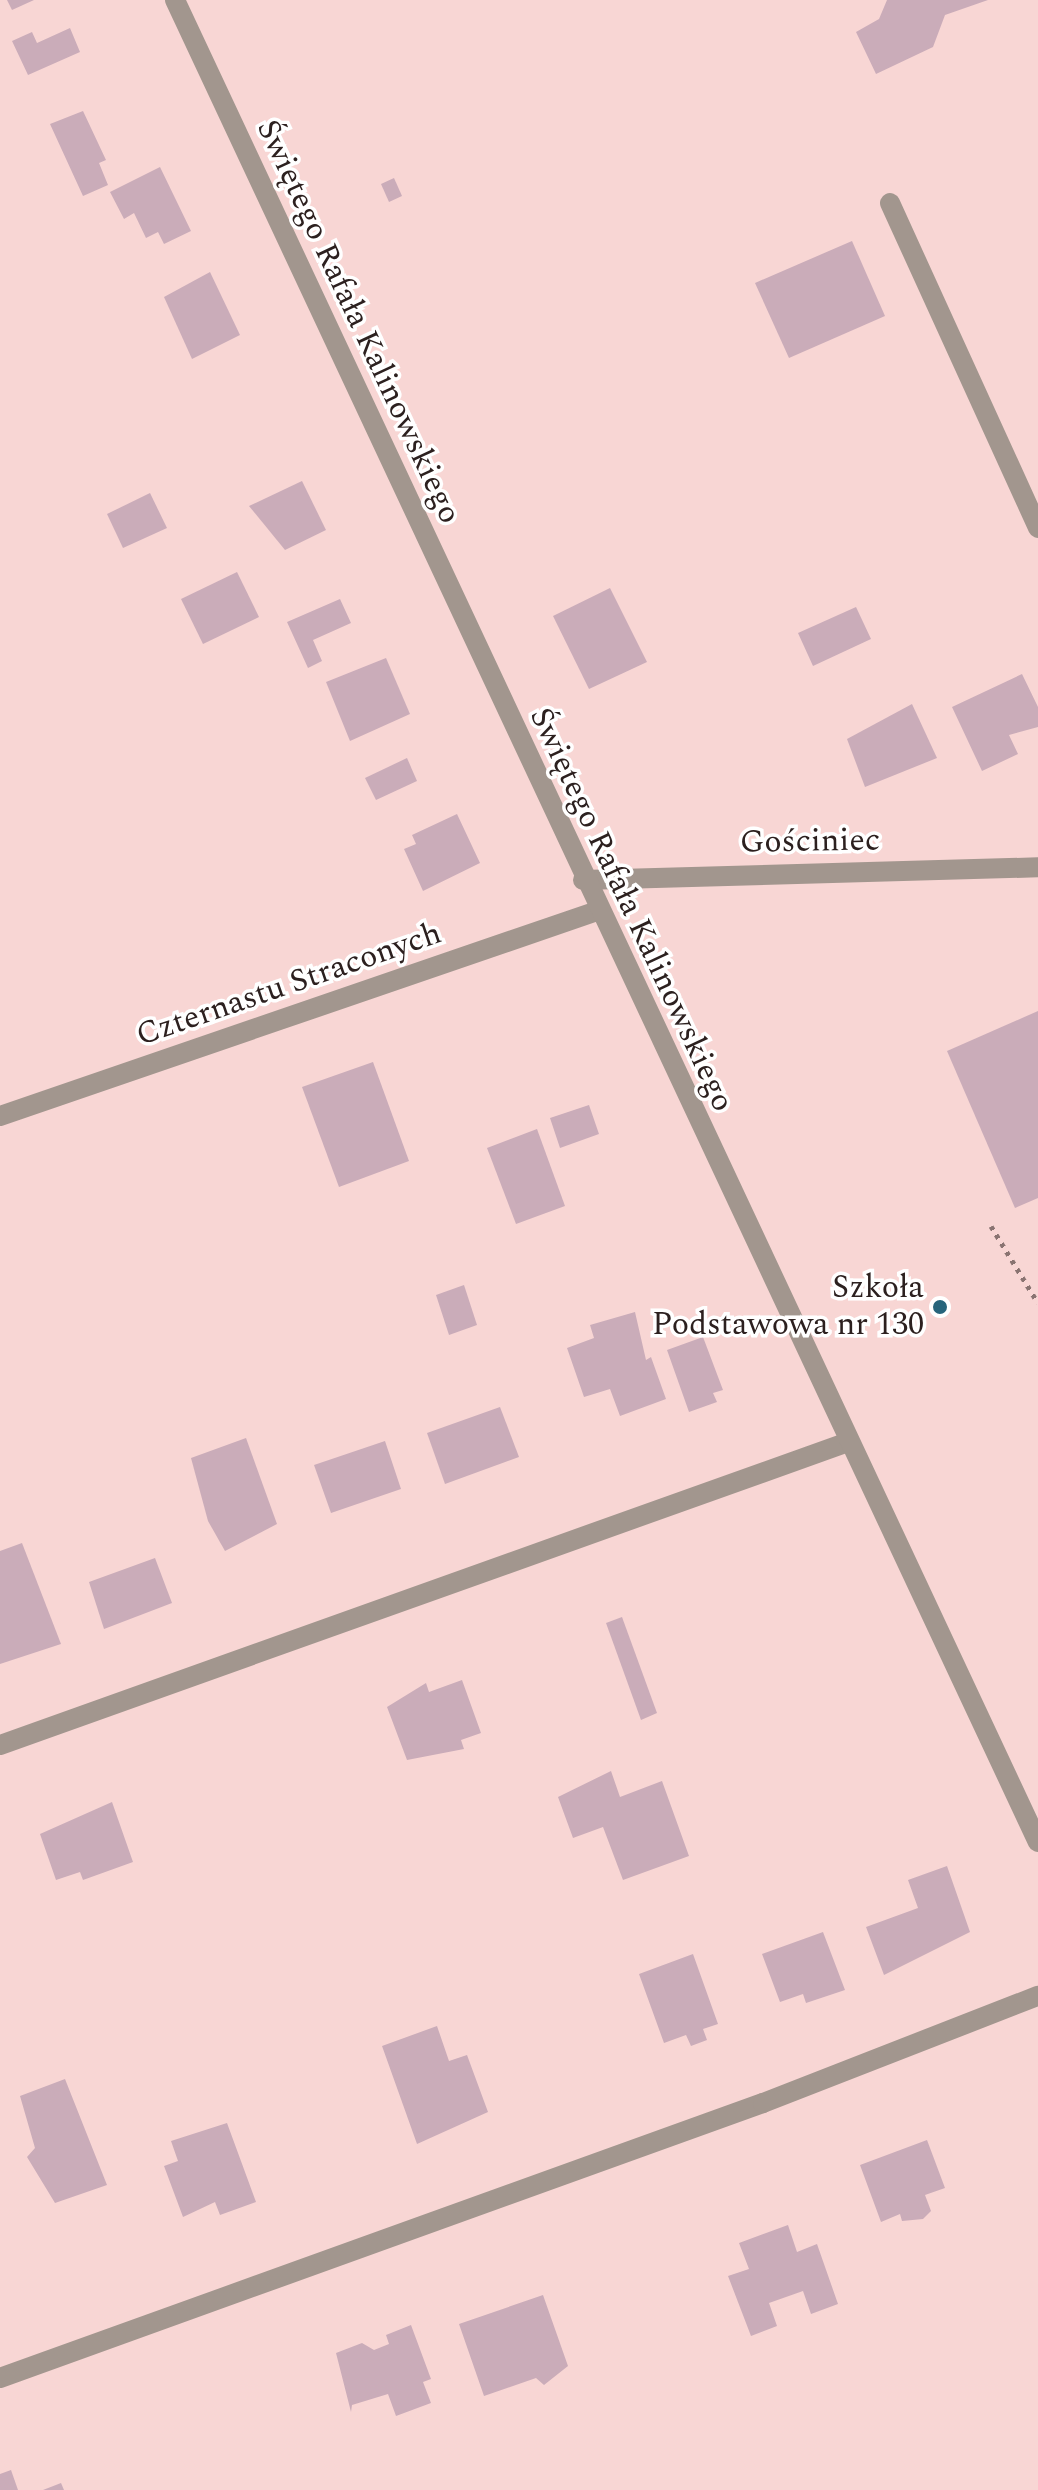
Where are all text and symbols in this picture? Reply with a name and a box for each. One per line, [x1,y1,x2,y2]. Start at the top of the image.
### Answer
street label: Świętego Rafała Kalinowskiego [247,114,469,530]
street label: Świętego Rafała Kalinowskiego [520,702,742,1118]
street label: Gościniec [740,822,880,862]
street label: Czternastu Straconych [131,915,447,1055]
place label: Szkoła Podstawowa nr 130 [652,1270,924,1345]
marker: Szkoła Podstawowa nr 130 [931,1298,949,1316]

